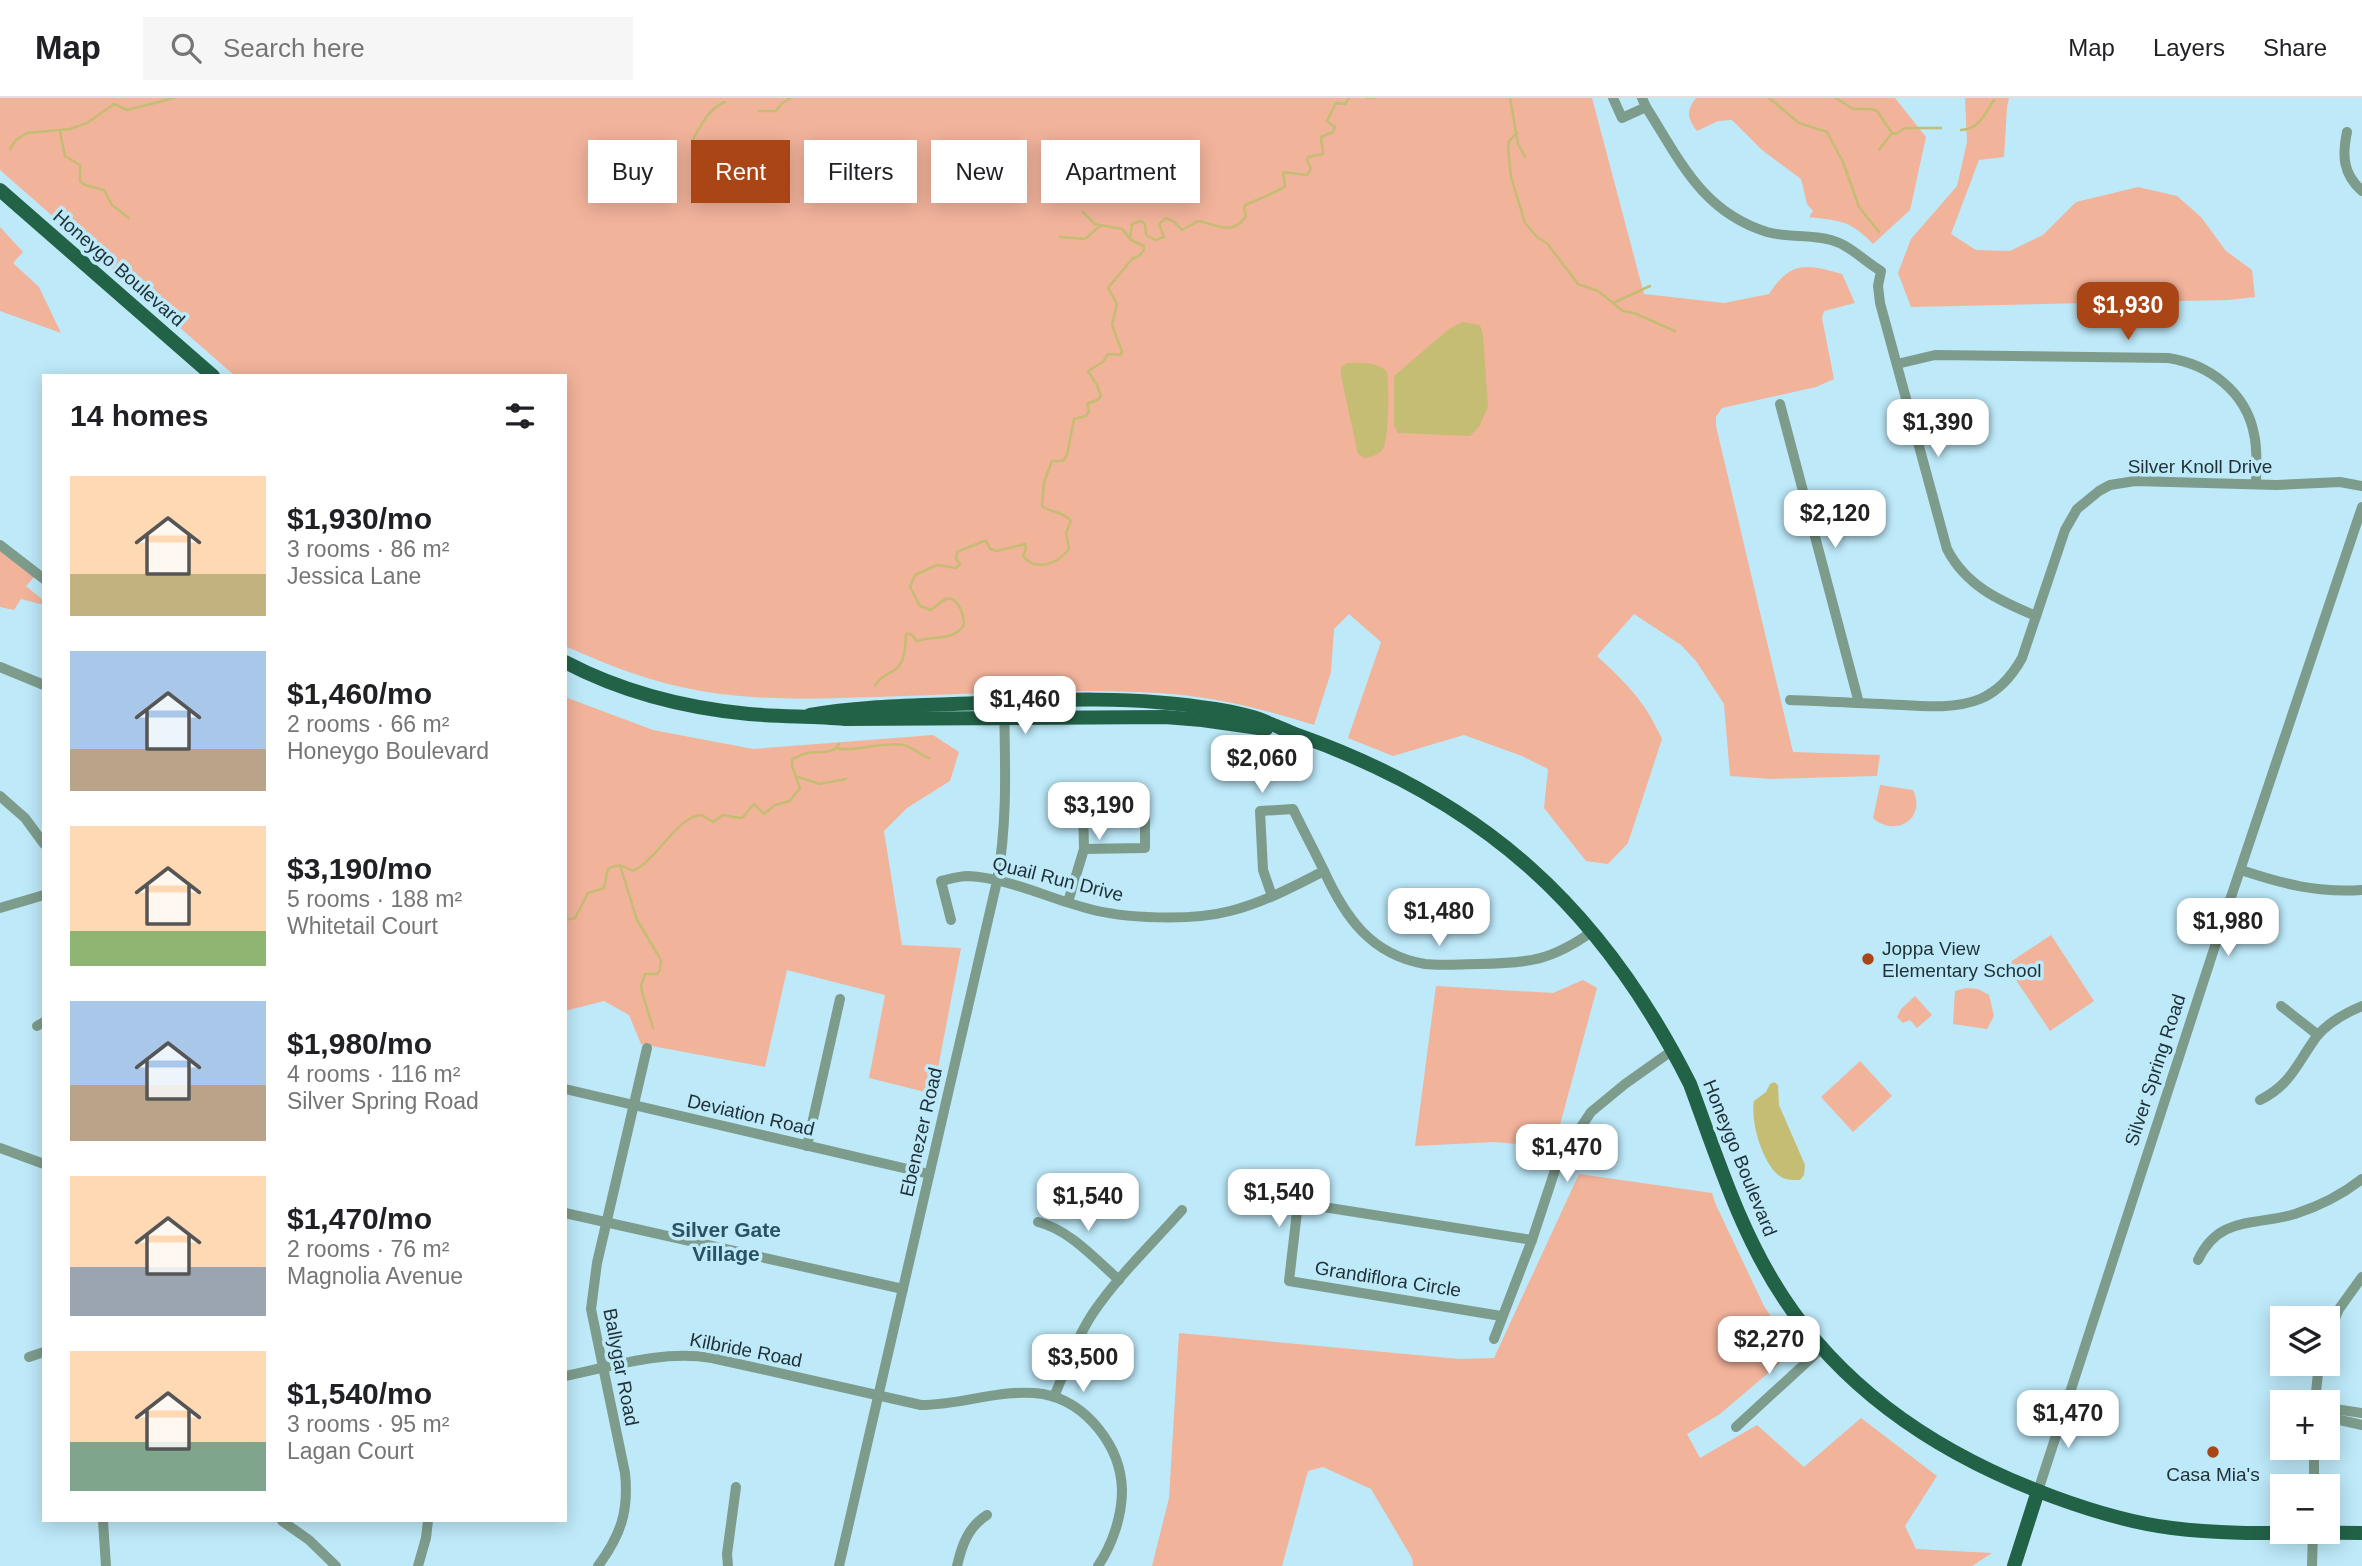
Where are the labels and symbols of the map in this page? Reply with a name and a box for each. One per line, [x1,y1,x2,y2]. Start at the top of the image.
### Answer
street label: Honeygo Boulevard [49,205,189,331]
pin: $1,930 [2071,282,2185,342]
pin: $1,390 [1881,400,1995,459]
street label: Silver Knoll Drive [2128,456,2272,477]
pin: $2,120 [1778,490,1892,550]
pin: $1,460 [968,676,1082,736]
pin: $2,060 [1205,736,1319,795]
pin: $3,190 [1042,782,1156,842]
street label: Quail Run Drive [990,853,1126,905]
pin: $1,480 [1382,888,1496,948]
pin: $1,980 [2171,898,2285,958]
place label: Joppa View Elementary School [1882,938,2041,981]
marker: Joppa View Elementary School [1860,951,1876,967]
street label: Silver Spring Road [2121,991,2189,1149]
street label: Ebenezer Road [896,1065,946,1199]
street label: Honeygo Boulevard [1699,1077,1781,1239]
street label: Deviation Road [685,1090,817,1140]
pin: $1,470 [1510,1124,1624,1184]
pin: $1,540 [1222,1170,1336,1229]
pin: $1,540 [1031,1174,1145,1233]
district label: Silver Gate Village [671,1218,781,1265]
street label: Grandiflora Circle [1313,1257,1463,1301]
street label: Ballygar Road [599,1306,643,1428]
pin: $2,270 [1712,1316,1826,1376]
street label: Kilbride Road [688,1329,804,1371]
pin: $3,500 [1026,1334,1140,1394]
pin: $1,470 [2011,1390,2125,1450]
marker: Casa Mia's [2205,1444,2221,1460]
place label: Casa Mia's [2166,1464,2260,1485]

